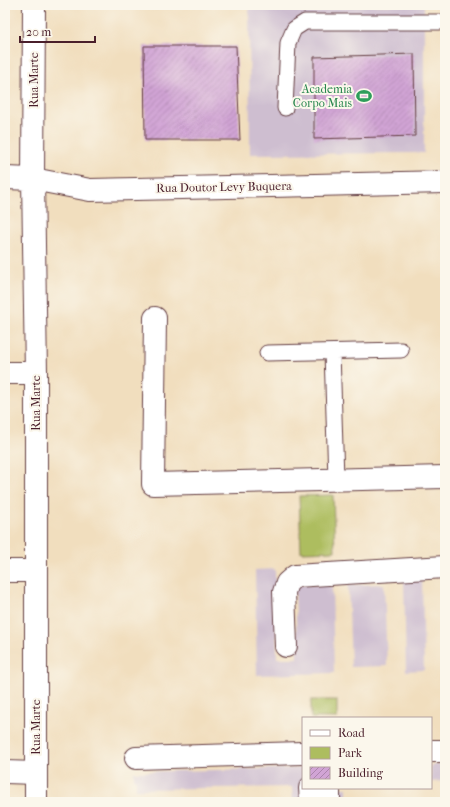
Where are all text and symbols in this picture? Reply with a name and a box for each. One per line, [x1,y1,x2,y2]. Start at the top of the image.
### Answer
scale bar [20,18,95,44]
text: 20 m [26,25,51,39]
street label: Rua Marte [27,52,41,108]
place label: Academia Corpo Mais [293,82,353,110]
sports icon: Academia Corpo Mais [355,87,373,105]
street label: Rua Doutor Levy Buquera [156,179,292,195]
street label: Rua Marte [29,375,43,431]
street label: Rua Marte [29,699,43,755]
legend [302,717,432,789]
text: Road [338,726,365,740]
text: Park [338,746,363,760]
text: Building [338,766,383,780]

